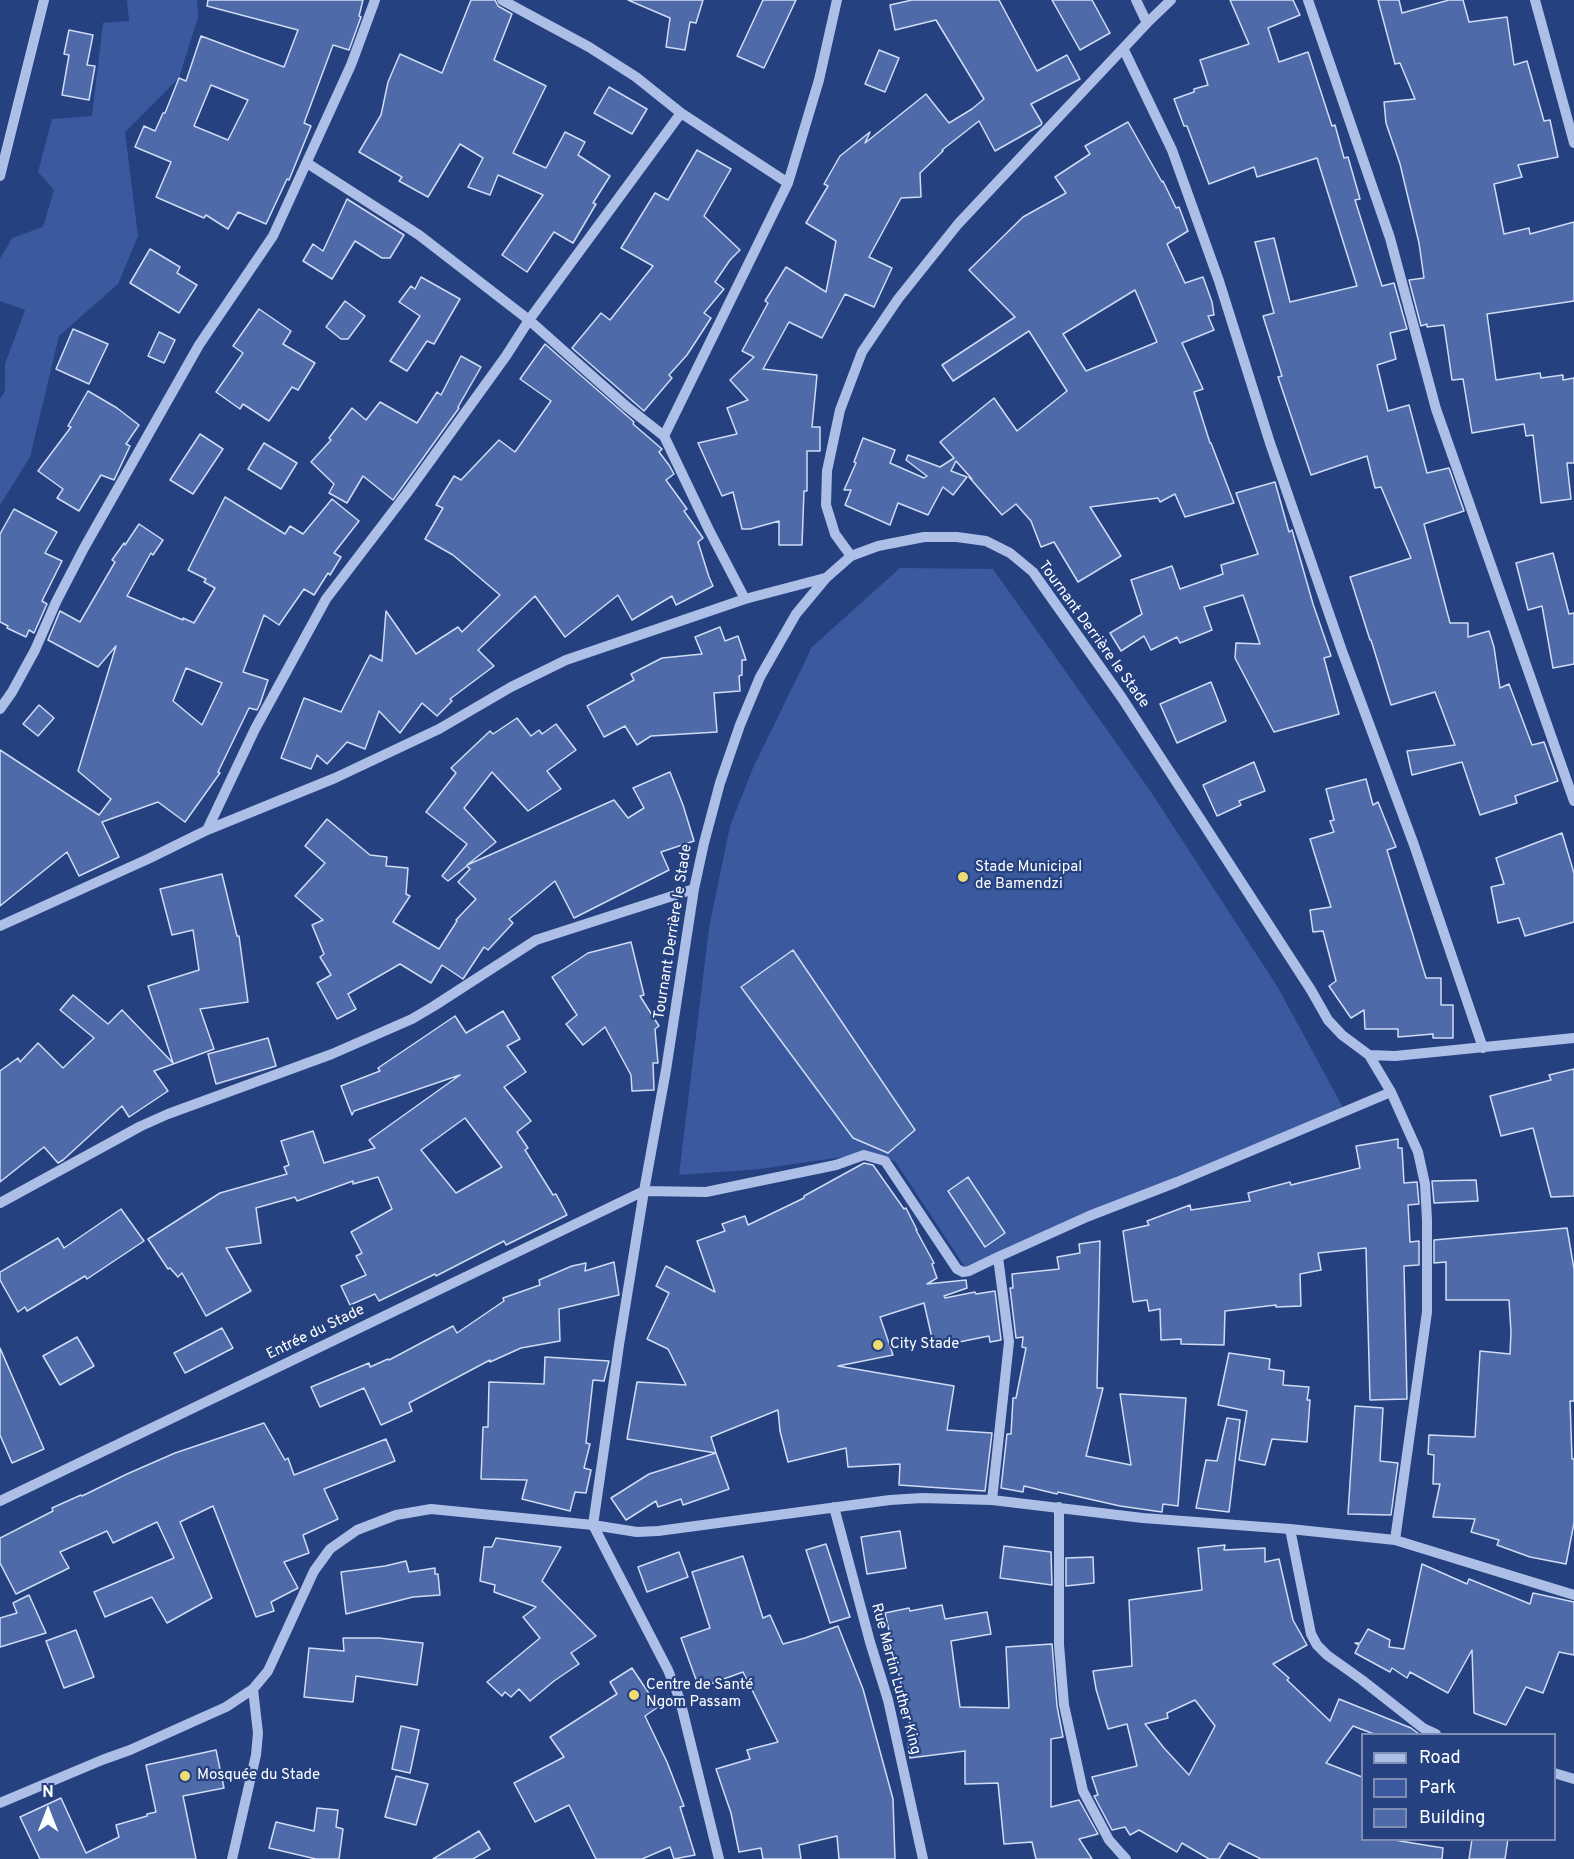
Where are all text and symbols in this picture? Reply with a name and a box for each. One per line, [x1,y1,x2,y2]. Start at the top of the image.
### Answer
street label: Tournant Derrière le Stade [1034,558,1152,712]
street label: Tournant Derrière le Stade [651,843,697,1021]
place label: Stade Municipal de Bamendzi [975,859,1082,894]
marker: Stade Municipal de Bamendzi [956,870,970,884]
street label: Entrée du Stade [264,1302,368,1364]
place label: City Stade [890,1336,959,1354]
marker: City Stade [871,1338,885,1352]
street label: Rue Martin Luther King [866,1601,924,1757]
place label: Centre de Santé Ngom Passam [646,1677,753,1712]
marker: Centre de Santé Ngom Passam [627,1688,641,1702]
legend [1361,1733,1556,1841]
text: Road [1419,1747,1461,1770]
place label: Mosquée du Stade [197,1767,320,1785]
marker: Mosquée du Stade [178,1769,192,1783]
text: Park [1419,1777,1456,1800]
north arrow [18,1781,78,1841]
text: N [42,1783,54,1803]
text: Building [1419,1807,1485,1830]

